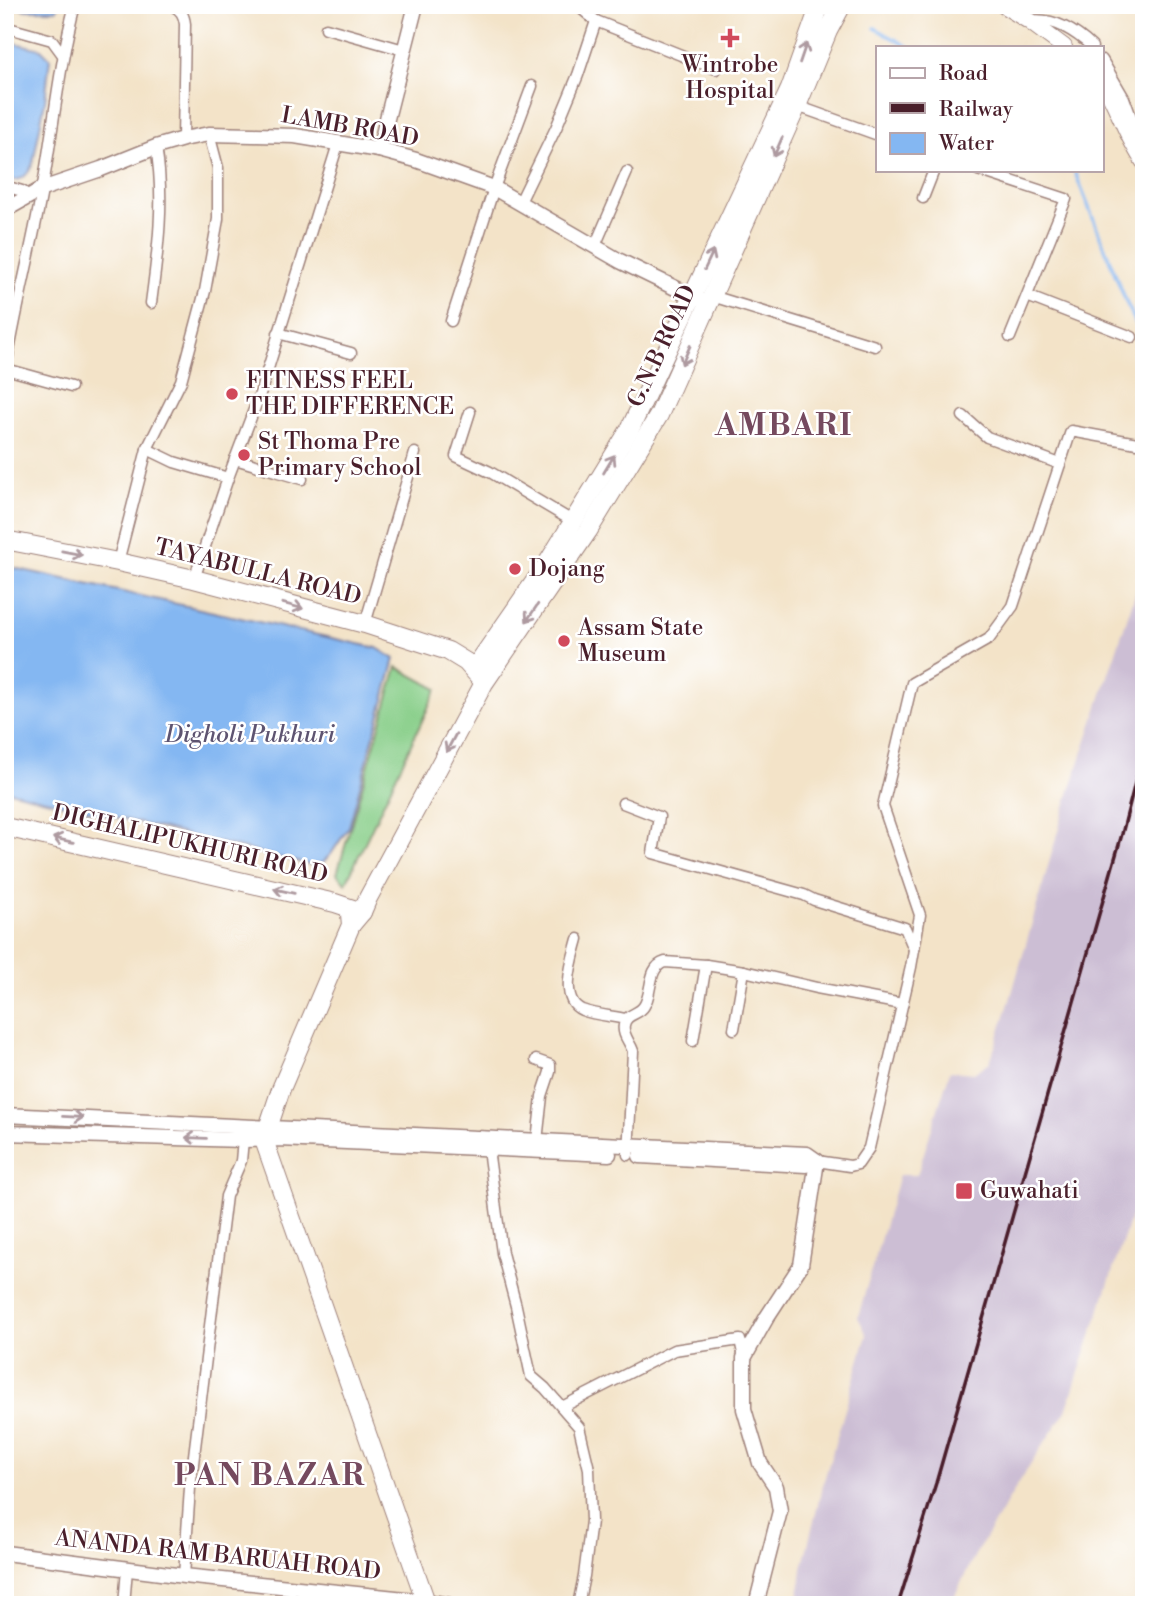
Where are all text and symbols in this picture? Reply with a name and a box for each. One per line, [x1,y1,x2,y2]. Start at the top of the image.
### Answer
marker: Wintrobe Hospital [720,28,740,48]
one-way arrow [798,42,810,64]
legend [876,46,1104,172]
place label: Wintrobe Hospital [681,51,778,105]
text: Road [939,61,988,87]
text: Railway [939,97,1014,123]
street label: LAMB ROAD [279,101,421,153]
text: Water [938,131,994,157]
one-way arrow [771,136,784,158]
one-way arrow [703,250,716,271]
street label: G.N.B ROAD [621,280,703,412]
one-way arrow [679,344,692,366]
place label: FITNESS FEEL THE DIFFERENCE [246,367,454,421]
marker: FITNESS FEEL THE DIFFERENCE [224,386,240,402]
district label: AMBARI [714,407,853,445]
place label: St Thoma Pre Primary School [258,428,421,482]
marker: St Thoma Pre Primary School [236,447,252,463]
one-way arrow [602,454,616,474]
street label: TAYABULLA ROAD [152,533,364,611]
one-way arrow [60,546,83,560]
place label: Dojang [529,555,605,583]
marker: Dojang [507,561,523,577]
one-way arrow [282,600,304,613]
one-way arrow [525,603,539,622]
place label: Assam State Museum [577,614,703,668]
marker: Assam State Museum [556,633,572,649]
water label: Digholi Pukhuri [164,720,336,750]
one-way arrow [444,732,457,753]
street label: DIGHALIPUKHURI ROAD [49,799,331,889]
one-way arrow [52,833,74,846]
one-way arrow [273,884,296,898]
one-way arrow [62,1111,84,1124]
one-way arrow [184,1132,207,1145]
place label: Guwahati [980,1177,1079,1205]
marker: Guwahati [954,1181,974,1201]
district label: PAN BAZAR [174,1457,366,1495]
street label: ANANDA RAM BARUAH ROAD [53,1524,382,1586]

